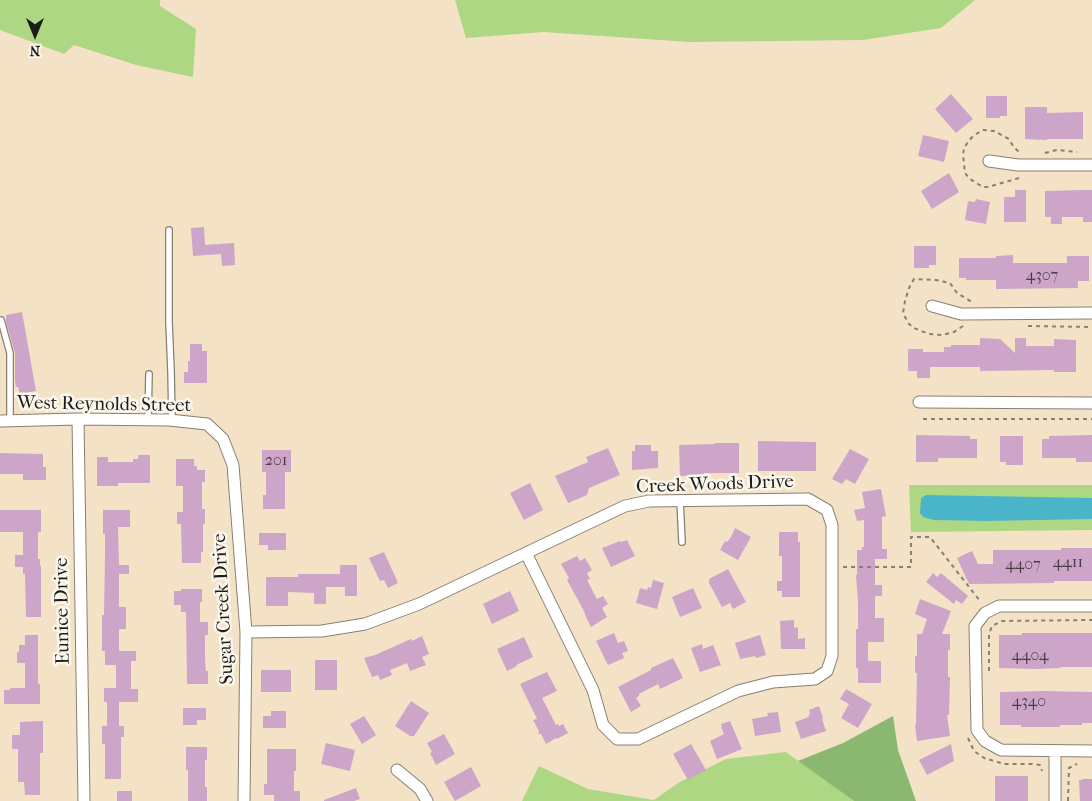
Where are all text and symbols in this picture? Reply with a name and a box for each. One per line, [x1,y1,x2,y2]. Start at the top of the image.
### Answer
north arrow [10,10,60,60]
text: N [30,42,40,59]
house number: 4307 [1026,266,1058,286]
street label: West Reynolds Street [17,392,191,418]
house number: 201 [265,451,287,471]
street label: Creek Woods Drive [636,471,794,499]
street label: Sugar Creek Drive [209,533,239,685]
house number: 4411 [1053,553,1083,573]
house number: 4407 [1005,555,1041,575]
street label: Eunice Drive [51,557,75,665]
house number: 4404 [1011,646,1049,666]
house number: 4340 [1012,692,1046,712]

